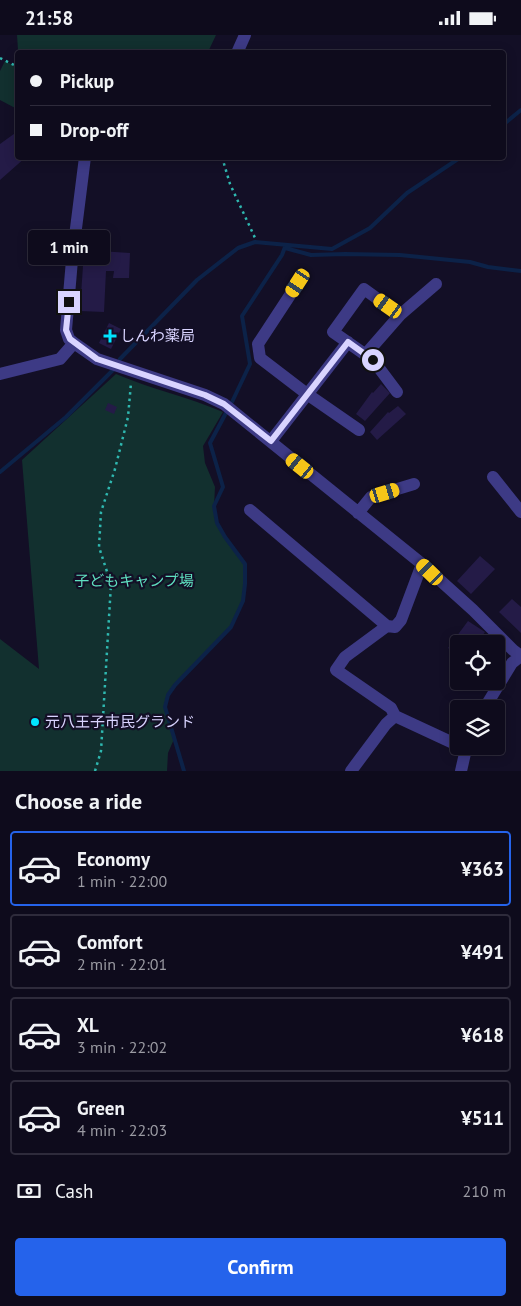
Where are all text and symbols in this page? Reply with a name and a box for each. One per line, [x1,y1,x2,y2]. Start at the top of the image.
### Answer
text: 21:58 [25,6,73,30]
text: Pickup [60,69,114,93]
text: Drop-off [60,118,128,142]
callout: 1 min [28,229,110,265]
text: 1 min [49,237,89,257]
car [283,266,312,300]
route end [58,291,80,313]
car [371,291,404,321]
place label: しんわ薬局 [120,326,195,345]
marker: しんわ薬局 [104,330,116,342]
route start [362,349,384,371]
car [283,451,316,481]
car [368,481,401,505]
car [413,556,446,588]
park label: 子どもキャンプ場 [74,571,194,590]
map controls [450,635,505,755]
button: locate [450,635,505,690]
button: layers [450,700,505,755]
place label: 元八王子市民グランド [45,712,195,731]
marker: 元八王子市民グランド [29,716,41,728]
text: Choose a ride [15,787,142,815]
icon: car [17,846,62,891]
text: Economy [77,847,150,871]
text: ¥363 [461,857,504,881]
text: 1 min · 22:00 [77,871,167,891]
icon: car [17,929,62,974]
text: Comfort [77,930,143,954]
text: ¥491 [461,940,504,964]
text: 2 min · 22:01 [77,954,167,974]
icon: car [17,1012,62,1057]
text: XL [77,1013,99,1037]
text: ¥618 [461,1023,504,1047]
text: 3 min · 22:02 [77,1037,167,1057]
icon: car [17,1095,62,1140]
text: Green [77,1096,125,1120]
text: ¥511 [461,1106,504,1130]
text: 4 min · 22:03 [77,1120,167,1140]
icon: cash [15,1177,43,1205]
text: Cash [55,1179,93,1203]
text: 210 m [463,1181,506,1201]
button: Confirm [15,1238,506,1296]

